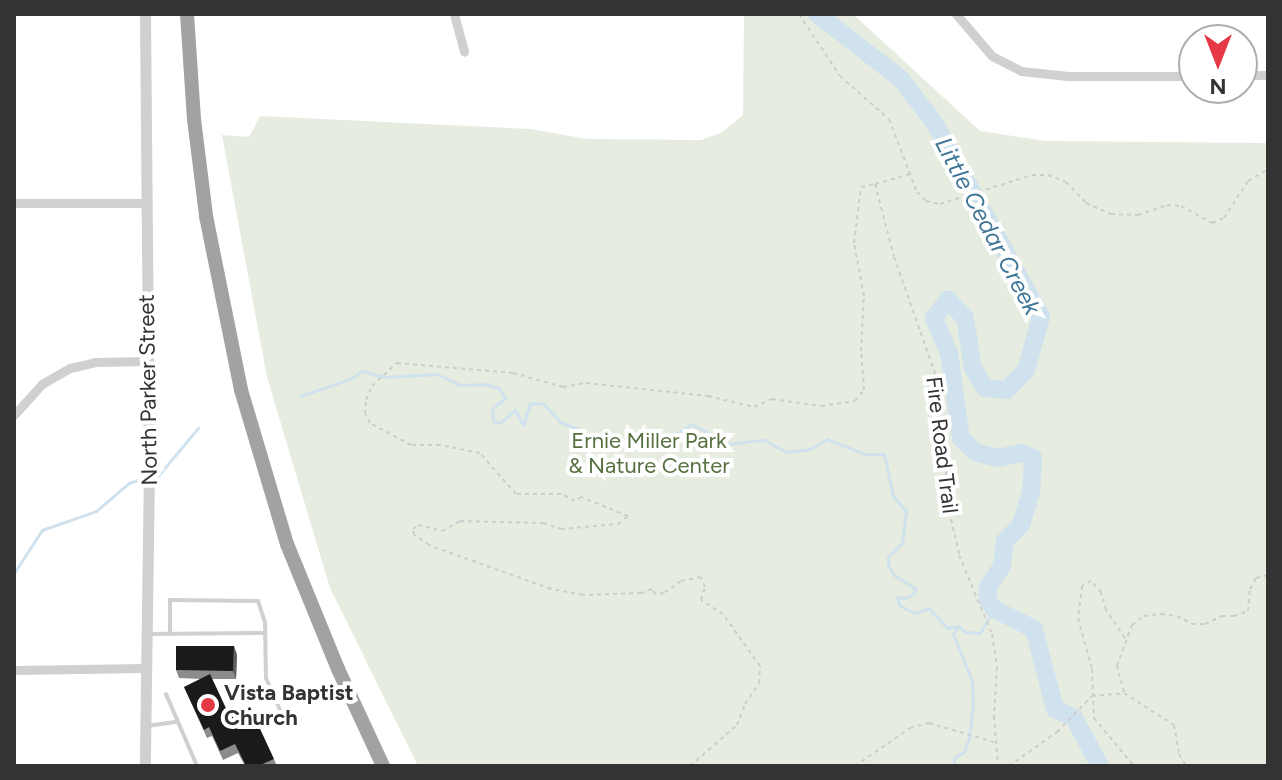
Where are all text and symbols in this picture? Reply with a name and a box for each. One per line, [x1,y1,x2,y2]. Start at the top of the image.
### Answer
north arrow [1178,24,1258,104]
text: N [1210,73,1227,100]
water label: Little Cedar Creek [929,132,1047,320]
street label: North Parker Street [133,294,163,486]
street label: Fire Road Trail [921,375,963,515]
park label: Ernie Miller Park & Nature Center [568,427,730,478]
place label: Vista Baptist Church [224,679,354,730]
marker: Vista Baptist Church [199,696,217,714]

